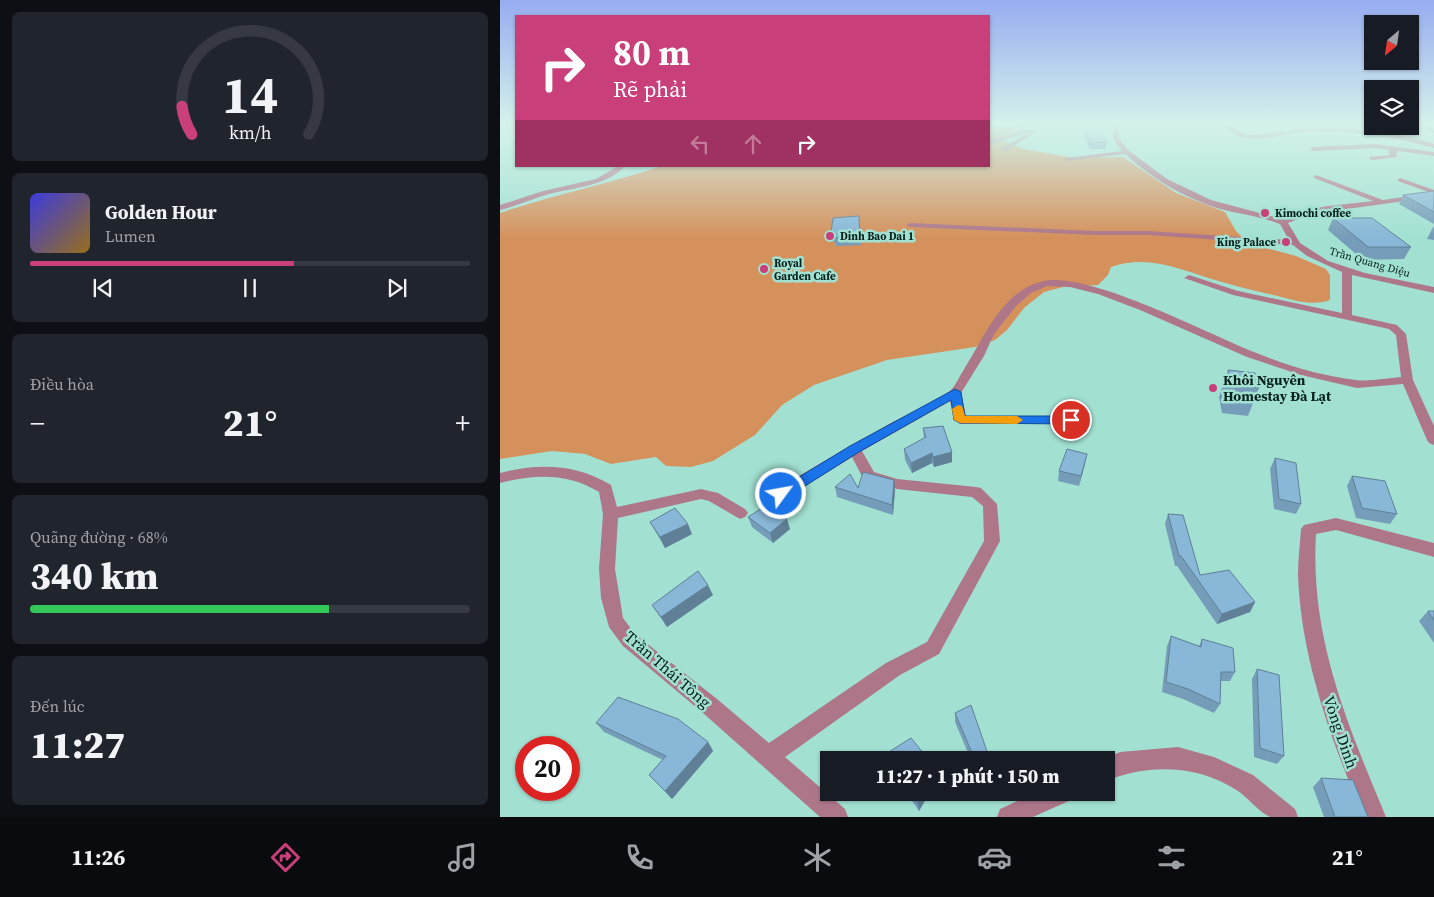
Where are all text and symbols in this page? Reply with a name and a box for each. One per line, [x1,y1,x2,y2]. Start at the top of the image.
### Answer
north arrow [1364,15,1419,70]
map controls [1364,15,1419,135]
text: 80 m [613,29,690,77]
icon: right [530,35,595,100]
text: 14 [222,59,278,130]
text: Rẽ phải [613,74,687,104]
button: layers [1364,80,1419,135]
text: km/h [229,120,272,145]
icon: left [686,130,714,158]
icon: ahead [739,130,767,158]
icon: right [792,130,820,158]
text: Golden Hour [105,199,217,225]
place label: Kimochi coffee [1275,206,1351,221]
marker: Kimochi coffee [1259,207,1271,219]
text: Lumen [105,225,156,247]
place label: Dinh Bao Dai 1 [840,229,914,244]
marker: Dinh Bao Dai 1 [824,230,836,242]
place label: King Palace [1217,235,1276,250]
marker: King Palace [1280,236,1292,248]
street label: Trần Quang Diệu [1328,244,1413,281]
place label: Royal Garden Cafe [774,256,836,284]
marker: Royal Garden Cafe [758,263,770,275]
icon: previous [89,274,117,302]
icon: pause [236,274,264,302]
icon: next [383,274,411,302]
place label: Khôi Nguyên Homestay Đà Lạt [1223,370,1332,406]
text: Điều hòa [30,373,94,395]
marker: Khôi Nguyên Homestay Đà Lạt [1207,382,1219,394]
text: 21° [223,397,277,449]
pin [1050,399,1092,441]
text: − [30,404,45,442]
text: + [455,404,470,442]
icon: arrive [1057,406,1085,434]
position arrow [754,467,806,519]
text: Quãng đường · 68% [30,526,168,548]
text: 340 km [30,550,158,602]
street label: Trần Thái Tông [620,625,716,713]
street label: Vòng Dinh [1318,693,1364,772]
text: Đến lúc [30,695,85,717]
text: 11:27 [30,719,125,771]
speed limit sign: 20 [515,736,580,801]
text: 11:27 · 1 phút · 150 m [875,763,1060,789]
icon: directions [268,840,303,875]
icon: music [445,840,480,875]
icon: phone [622,840,657,875]
icon: climate [800,840,835,875]
icon: car [977,840,1012,875]
icon: filters [1154,840,1189,875]
text: 11:26 [71,842,125,872]
text: 21° [1332,842,1363,872]

